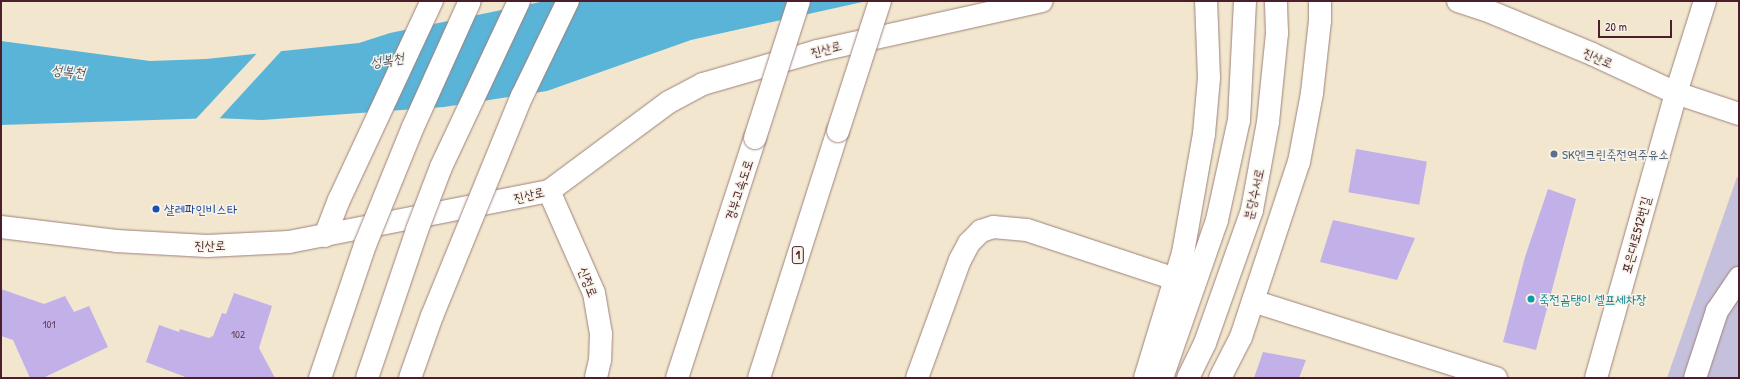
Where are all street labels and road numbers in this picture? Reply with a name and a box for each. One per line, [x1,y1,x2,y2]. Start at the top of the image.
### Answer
street label: 진산로 [809,38,843,60]
street label: 진산로 [1580,44,1616,72]
street label: 경부고속도로 [722,158,756,222]
street label: 분당수서로 [1241,167,1267,221]
street label: 진산로 [512,184,546,206]
street label: 포은대로512번길 [1618,195,1654,275]
street label: 진산로 [194,237,226,253]
road number: 1 [791,245,805,265]
street label: 신정로 [575,265,601,299]

